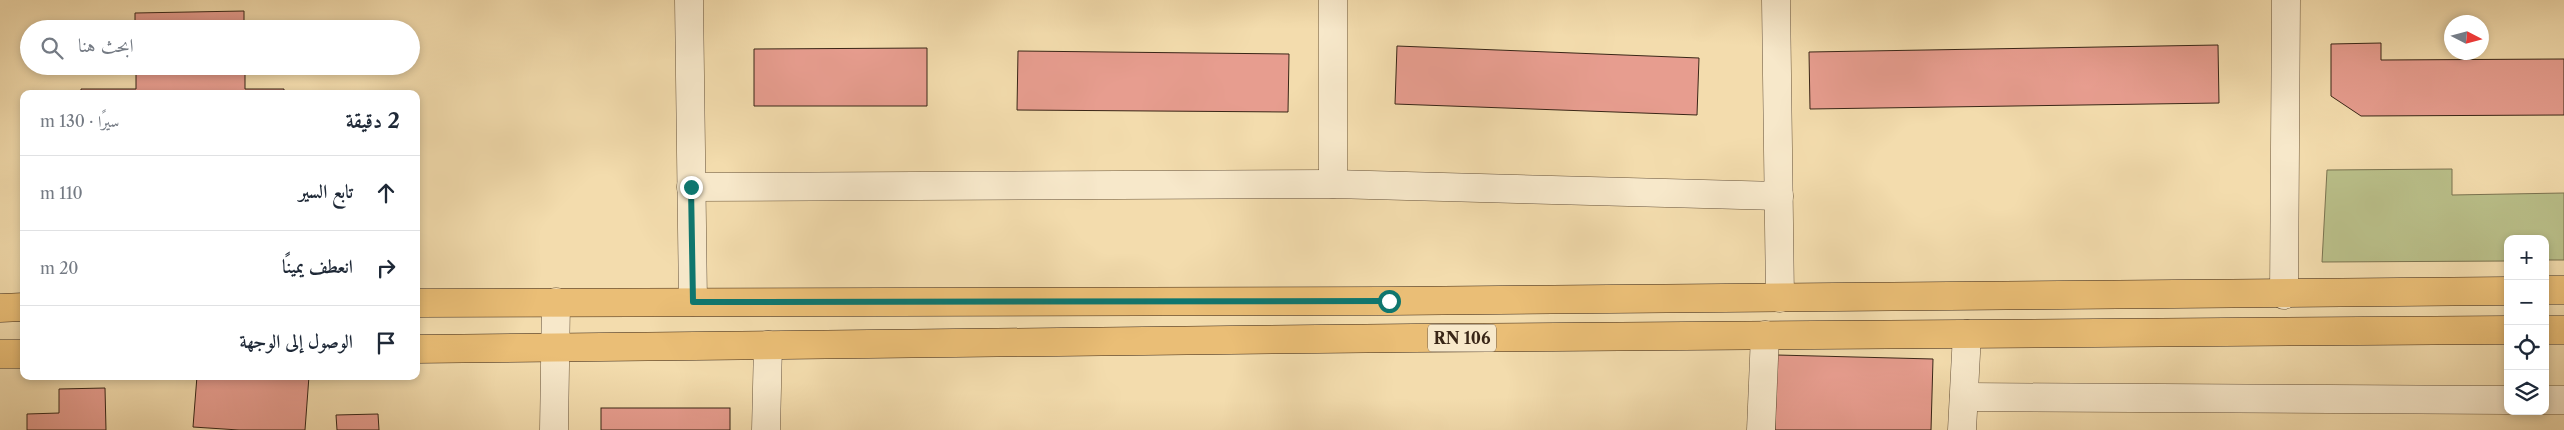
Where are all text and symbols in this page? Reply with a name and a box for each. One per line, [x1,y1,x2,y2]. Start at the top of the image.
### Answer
north arrow [2444,15,2489,60]
search box [20,20,420,75]
icon: search [38,34,66,62]
text: ابحث هنا [78,34,134,57]
text: 2 دقيقة [346,108,400,133]
text: سيرًا · 130 m [40,111,119,131]
route end [680,176,703,199]
icon: ahead [372,179,400,207]
text: تابع السير [299,180,353,203]
text: 110 m [40,183,83,203]
map controls [2504,235,2549,415]
button: + [2504,235,2549,280]
icon: right [372,254,400,282]
text: انعطف يمينًا [282,255,353,278]
text: 20 m [40,258,79,278]
button: − [2504,280,2549,325]
route start [1378,290,1401,313]
road number: RN 106 [1428,324,1496,352]
button: locate [2504,325,2549,370]
icon: arrive [372,329,400,357]
text: الوصول إلى الوجهة [239,330,353,353]
button: layers [2504,370,2549,415]

